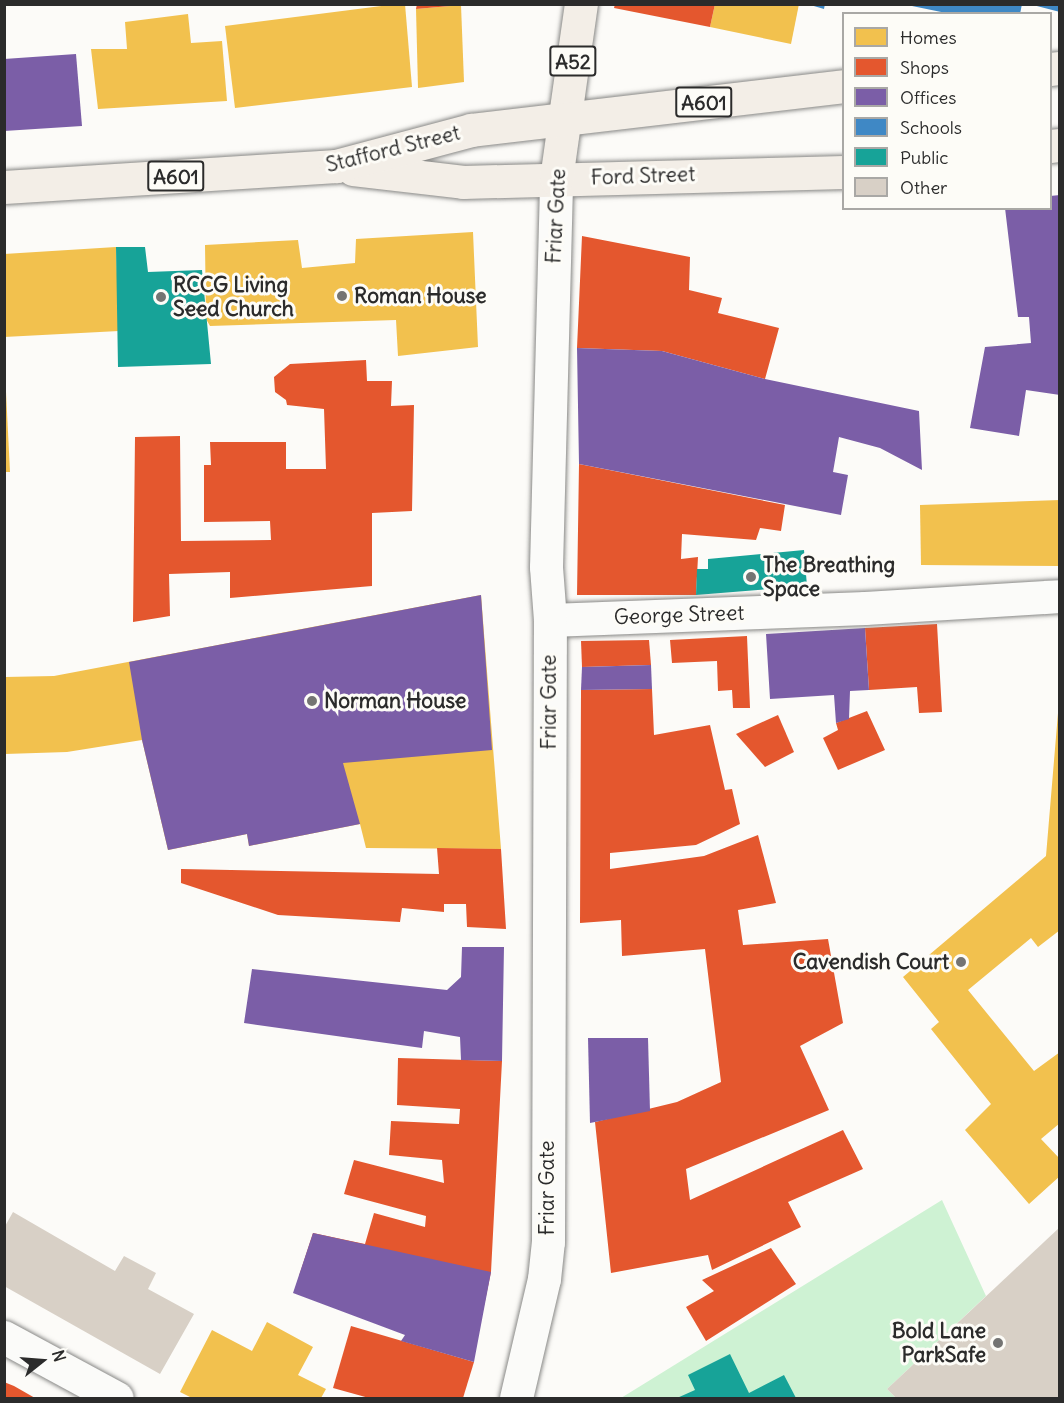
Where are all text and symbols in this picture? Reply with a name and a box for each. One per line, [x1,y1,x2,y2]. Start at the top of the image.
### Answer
legend [842,12,1052,210]
text: Homes [900,26,957,49]
road number: A52 [549,44,597,78]
text: Shops [900,56,949,79]
road number: A601 [674,85,734,119]
text: Offices [900,86,956,109]
text: Schools [900,116,962,139]
street label: Stafford Street [323,120,463,178]
text: Public [900,146,949,169]
road number: A601 [146,159,206,193]
street label: Ford Street [590,162,696,190]
street label: Friar Gate [541,168,571,264]
text: Other [900,176,947,199]
place label: RCCG Living Seed Church [173,272,294,322]
place label: Roman House [354,283,487,309]
marker: Roman House [335,289,349,303]
marker: RCCG Living Seed Church [154,290,168,304]
place label: The Breathing Space [763,552,895,602]
marker: The Breathing Space [744,570,758,584]
street label: George Street [613,600,745,630]
street label: Friar Gate [536,654,562,750]
place label: Norman House [324,688,466,714]
marker: Norman House [305,694,319,708]
place label: Cavendish Court [793,949,949,975]
marker: Cavendish Court [954,955,968,969]
street label: Friar Gate [534,1140,560,1236]
place label: Bold Lane ParkSafe [892,1318,986,1368]
north arrow [12,1331,72,1391]
marker: Bold Lane ParkSafe [991,1336,1005,1350]
text: N [48,1348,70,1364]

